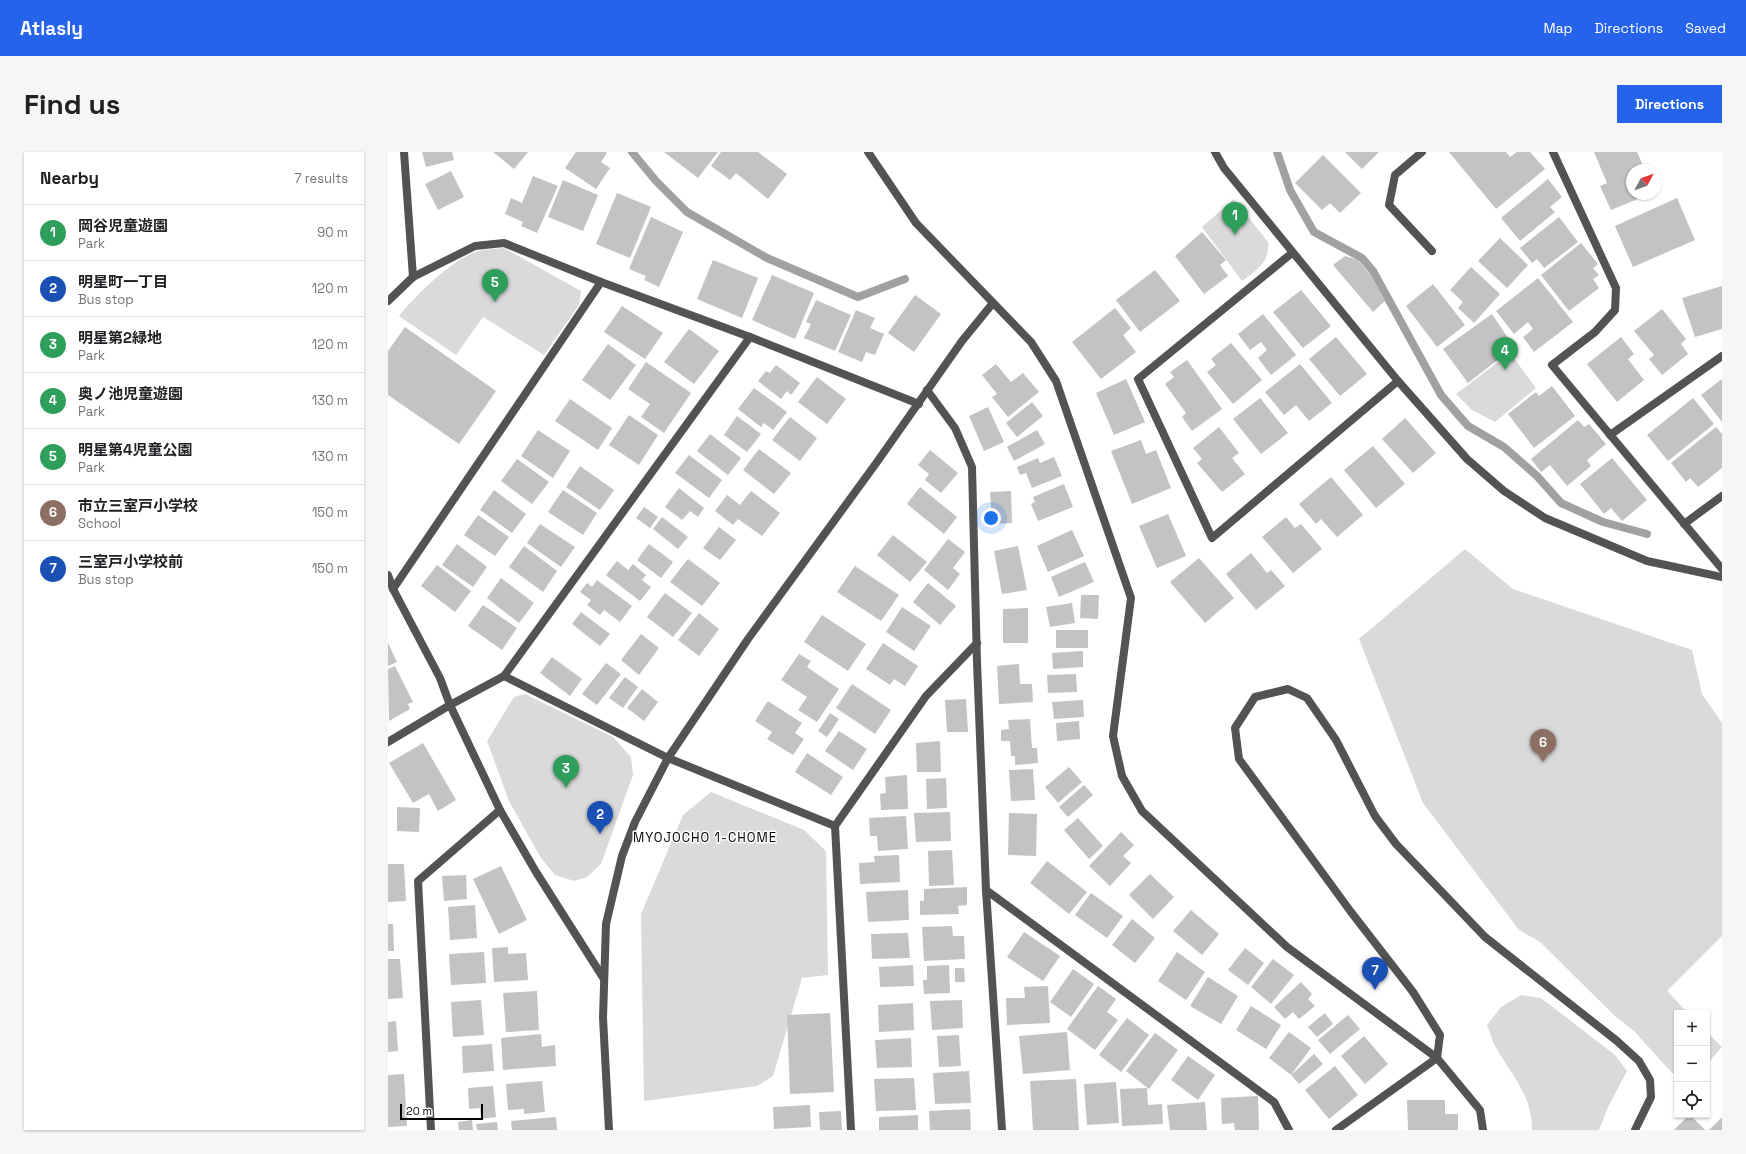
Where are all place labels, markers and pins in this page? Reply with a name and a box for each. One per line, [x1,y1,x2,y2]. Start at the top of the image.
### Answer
pin: 1 [1222,202,1248,235]
pin: 5 [482,269,508,302]
pin: 4 [1492,337,1518,370]
pin: 6 [1530,729,1556,762]
pin: 3 [553,755,579,788]
pin: 2 [587,801,613,834]
pin: 7 [1362,957,1388,990]

